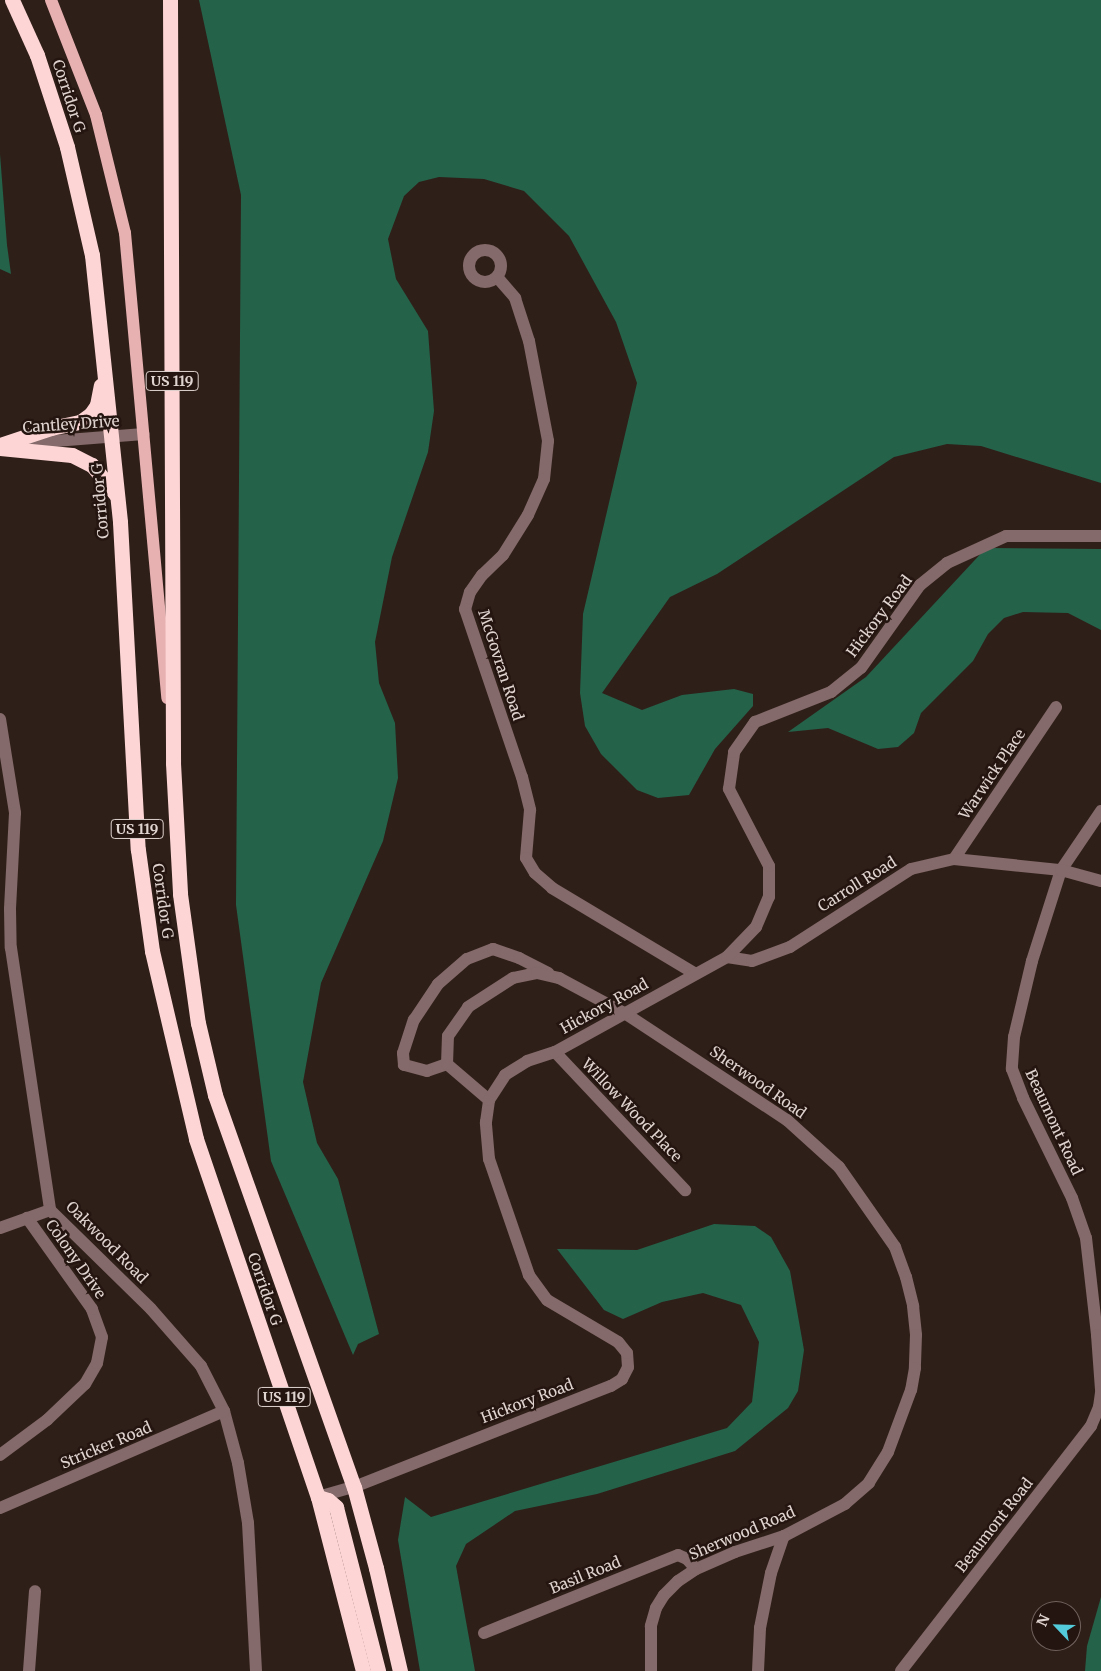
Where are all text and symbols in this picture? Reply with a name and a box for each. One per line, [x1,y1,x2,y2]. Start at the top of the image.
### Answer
street label: Corridor G [49,57,89,135]
road number: US 119 [144,370,200,392]
street label: Cantley Drive [22,412,120,436]
street label: Corridor G [88,463,112,539]
street label: Hickory Road [842,572,916,660]
street label: McGovran Road [475,607,527,723]
street label: Warwick Place [955,725,1029,823]
road number: US 119 [110,818,164,841]
street label: Carroll Road [814,853,900,915]
street label: Corridor G [149,862,177,940]
street label: Hickory Road [557,974,651,1038]
street label: Sherwood Road [706,1042,810,1122]
street label: Willow Wood Place [578,1055,686,1165]
street label: Beaumont Road [1022,1066,1086,1178]
street label: Oakwood Road [62,1197,152,1287]
street label: Colony Drive [42,1216,110,1302]
street label: Corridor G [244,1250,286,1328]
street label: Hickory Road [478,1375,576,1427]
road number: US 119 [256,1385,312,1408]
street label: Stricker Road [58,1418,154,1472]
street label: Beaumont Road [952,1474,1036,1576]
street label: Sherwood Road [686,1503,798,1563]
street label: Basil Road [547,1553,623,1597]
north arrow [1031,1601,1081,1651]
text: N [1033,1612,1054,1629]

